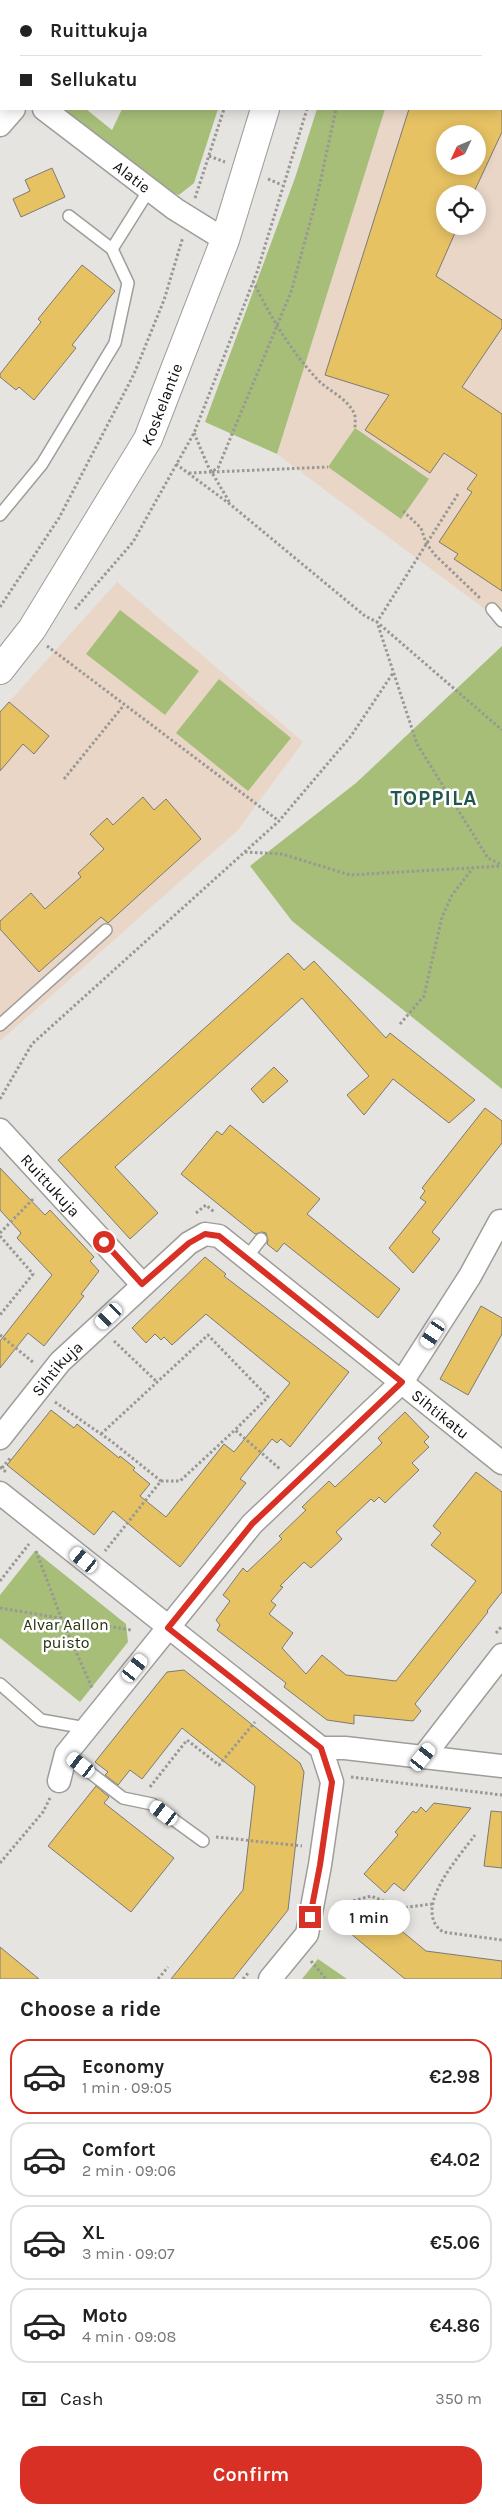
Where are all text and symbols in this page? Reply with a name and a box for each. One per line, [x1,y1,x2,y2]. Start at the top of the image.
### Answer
text: Ruittukuja [50,20,148,42]
text: Sellukatu [50,69,137,91]
north arrow [436,125,486,175]
map controls [436,125,486,235]
street label: Alatie [110,156,155,197]
button: locate [436,185,486,235]
street label: Koskelantie [137,361,186,449]
district label: TOPPILA [391,786,477,810]
street label: Ruittukuja [17,1150,84,1220]
route start [93,1231,115,1253]
car [92,1300,125,1332]
car [418,1317,447,1351]
street label: Sihtikuja [27,1337,86,1400]
street label: Sihtikatu [408,1385,473,1443]
car [67,1545,100,1575]
park label: Alvar Aallon puisto [23,1615,109,1652]
car [119,1652,150,1684]
car [407,1741,438,1773]
car [64,1750,97,1780]
car [147,1798,180,1828]
callout: 1 min [328,1900,410,1934]
route end [299,1906,321,1928]
text: 1 min [349,1908,389,1927]
text: Choose a ride [20,1996,161,2022]
icon: car [22,2054,67,2099]
text: Economy [82,2056,164,2078]
text: €2.98 [429,2066,480,2088]
text: 1 min · 09:05 [82,2078,172,2097]
icon: car [22,2137,67,2182]
text: Comfort [82,2139,156,2161]
text: €4.02 [430,2149,480,2171]
text: 2 min · 09:06 [82,2161,176,2180]
icon: car [22,2220,67,2265]
text: XL [82,2222,104,2244]
text: €5.06 [430,2232,480,2254]
text: 3 min · 09:07 [82,2244,175,2263]
icon: car [22,2303,67,2348]
text: Moto [82,2305,128,2327]
text: €4.86 [430,2315,480,2337]
text: 4 min · 09:08 [82,2327,176,2346]
icon: cash [20,2385,48,2413]
text: Cash [60,2388,104,2410]
text: 350 m [435,2389,482,2408]
button: Confirm [20,2446,482,2504]

